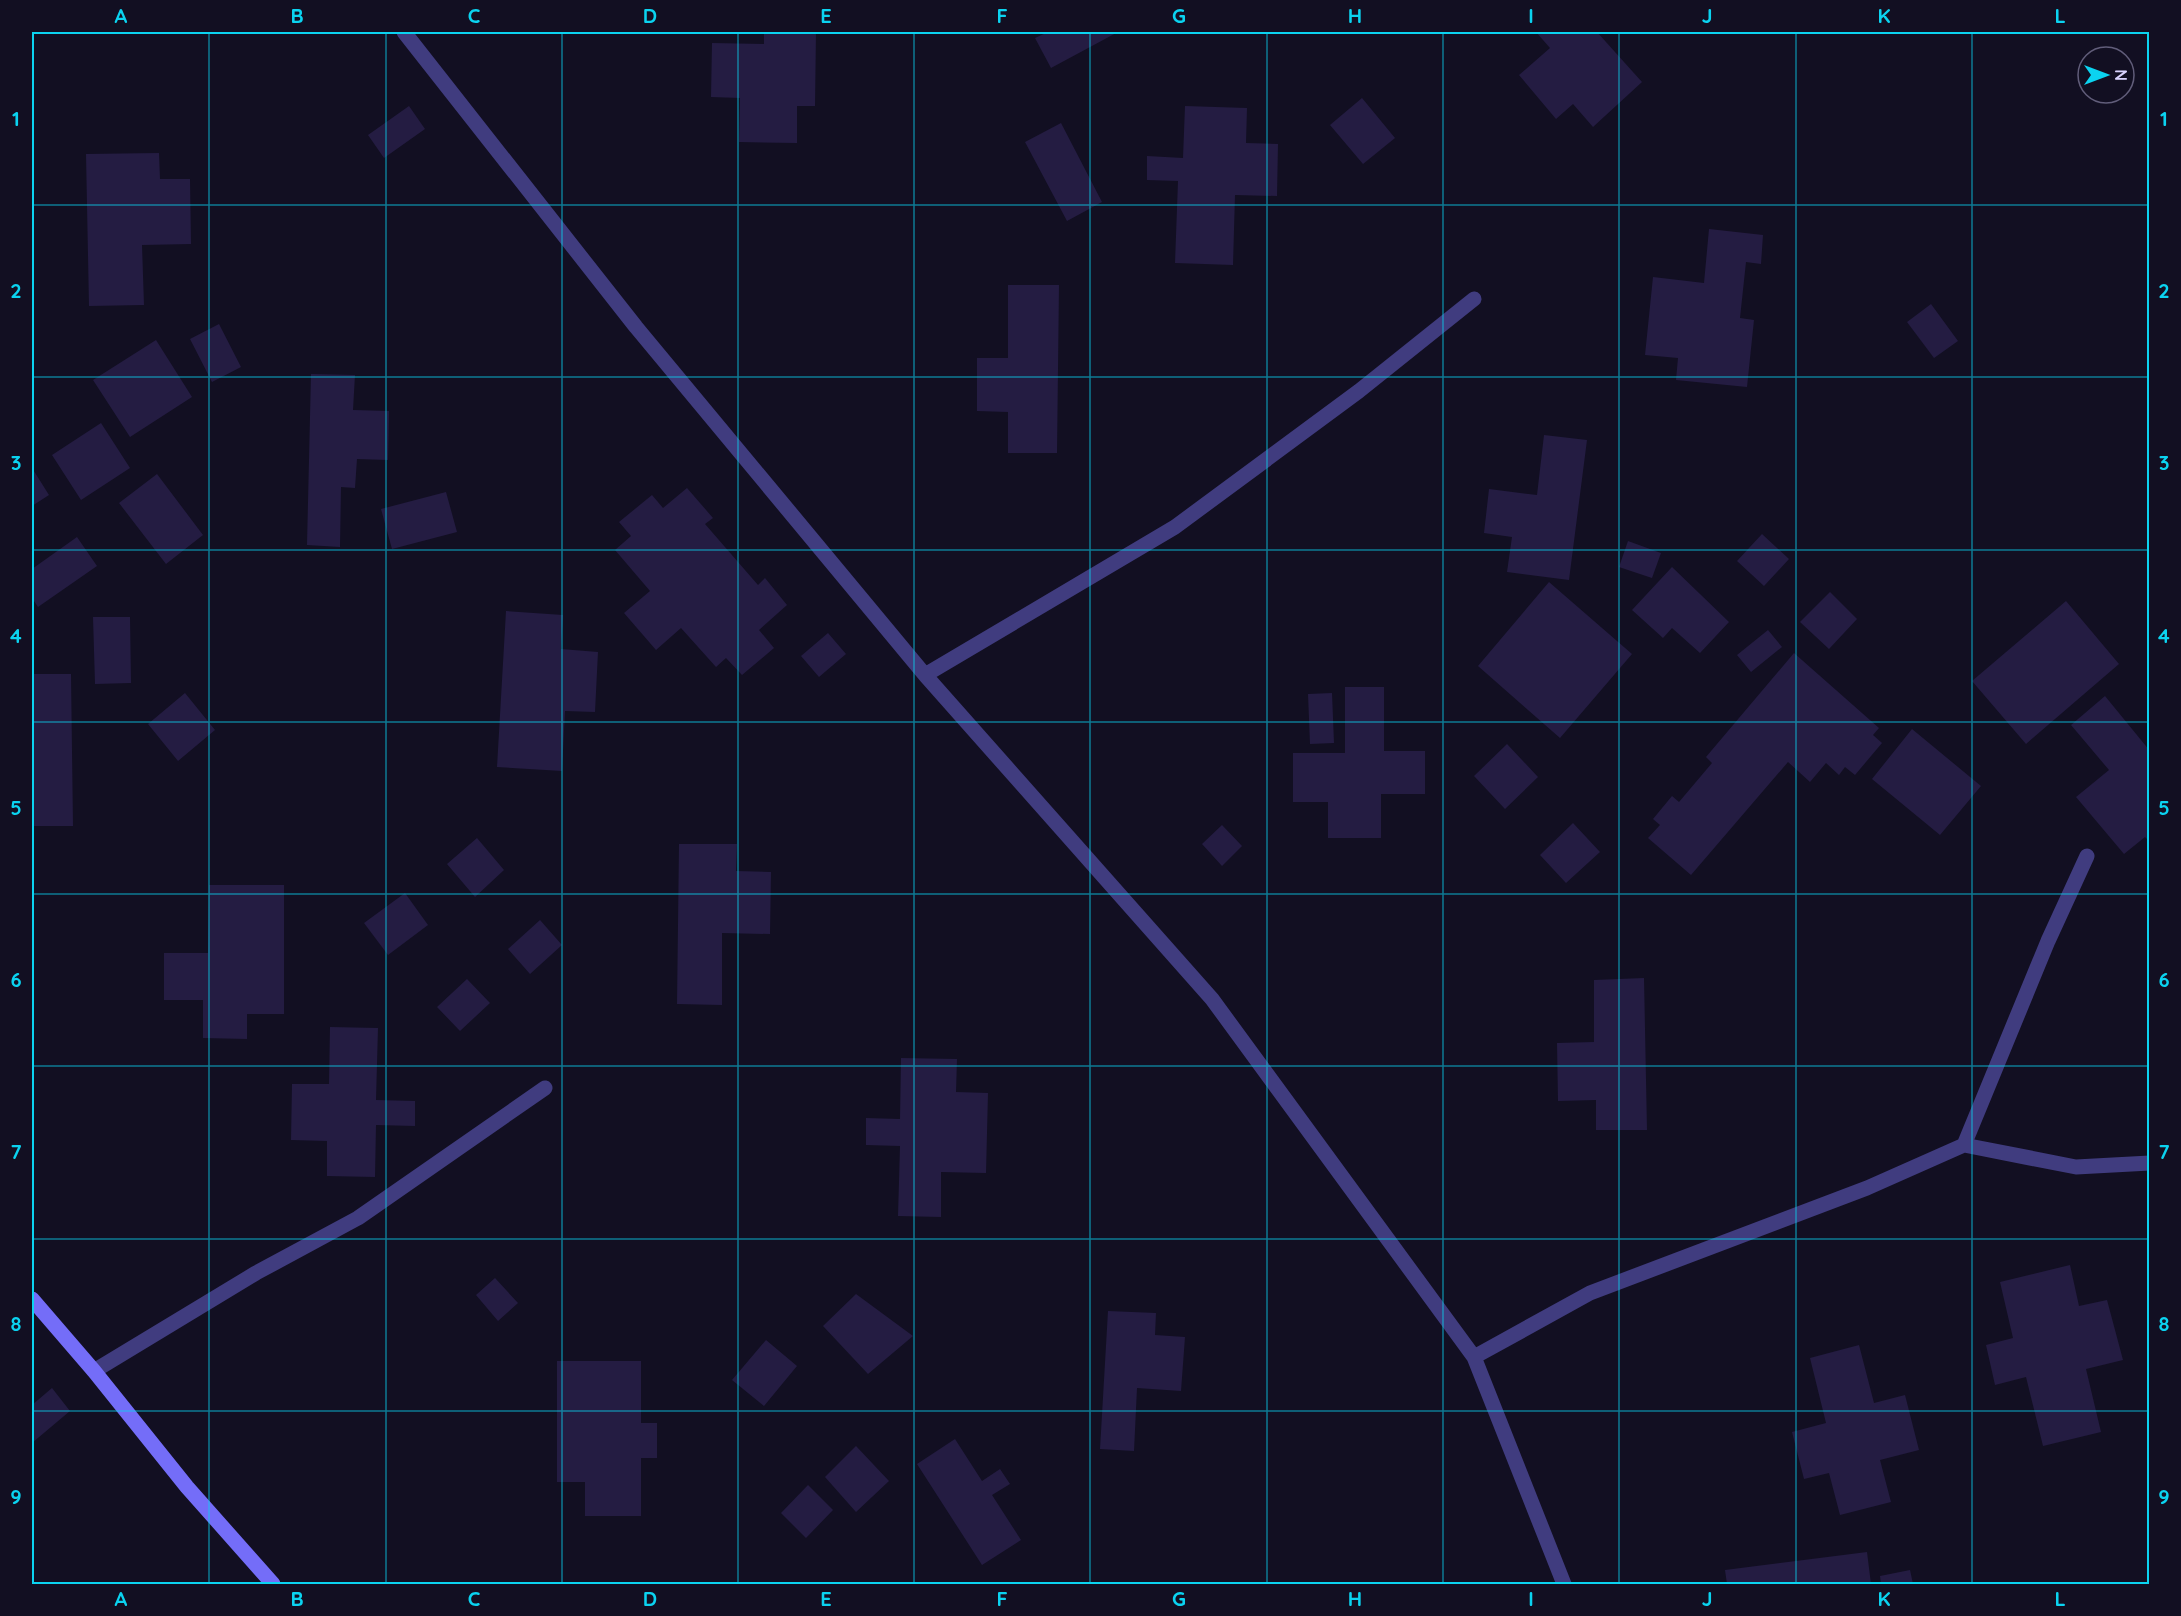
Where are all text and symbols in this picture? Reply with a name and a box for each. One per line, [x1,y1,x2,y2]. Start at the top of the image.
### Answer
text: A [115,3,128,28]
text: B [290,3,304,28]
text: C [468,3,481,28]
text: D [643,3,657,28]
text: E [820,3,832,28]
text: F [996,3,1008,28]
text: G [1172,3,1186,28]
text: H [1348,3,1362,28]
text: I [1528,3,1534,28]
text: J [1701,3,1713,28]
text: K [1877,3,1891,28]
text: L [2054,3,2066,28]
north arrow [2076,45,2136,105]
text: N [2111,69,2131,81]
text: 1 [12,106,20,131]
text: 1 [2160,106,2168,131]
text: 2 [10,278,22,303]
text: 2 [2158,278,2170,303]
text: 3 [11,450,21,475]
text: 3 [2159,450,2169,475]
text: 4 [10,623,22,648]
text: 4 [2158,623,2170,648]
text: 5 [10,795,22,820]
text: 5 [2158,795,2170,820]
text: 6 [10,967,22,992]
text: 6 [2158,967,2170,992]
text: 7 [11,1139,22,1164]
text: 7 [2159,1139,2170,1164]
text: 8 [11,1311,22,1336]
text: 8 [2159,1311,2170,1336]
text: 9 [10,1484,22,1509]
text: 9 [2158,1484,2170,1509]
text: A [115,1586,128,1611]
text: B [290,1586,304,1611]
text: C [468,1586,481,1611]
text: D [643,1586,657,1611]
text: E [820,1586,832,1611]
text: F [996,1586,1008,1611]
text: G [1172,1586,1186,1611]
text: H [1348,1586,1362,1611]
text: I [1528,1586,1534,1611]
text: J [1701,1586,1713,1611]
text: K [1877,1586,1891,1611]
text: L [2054,1586,2066,1611]

